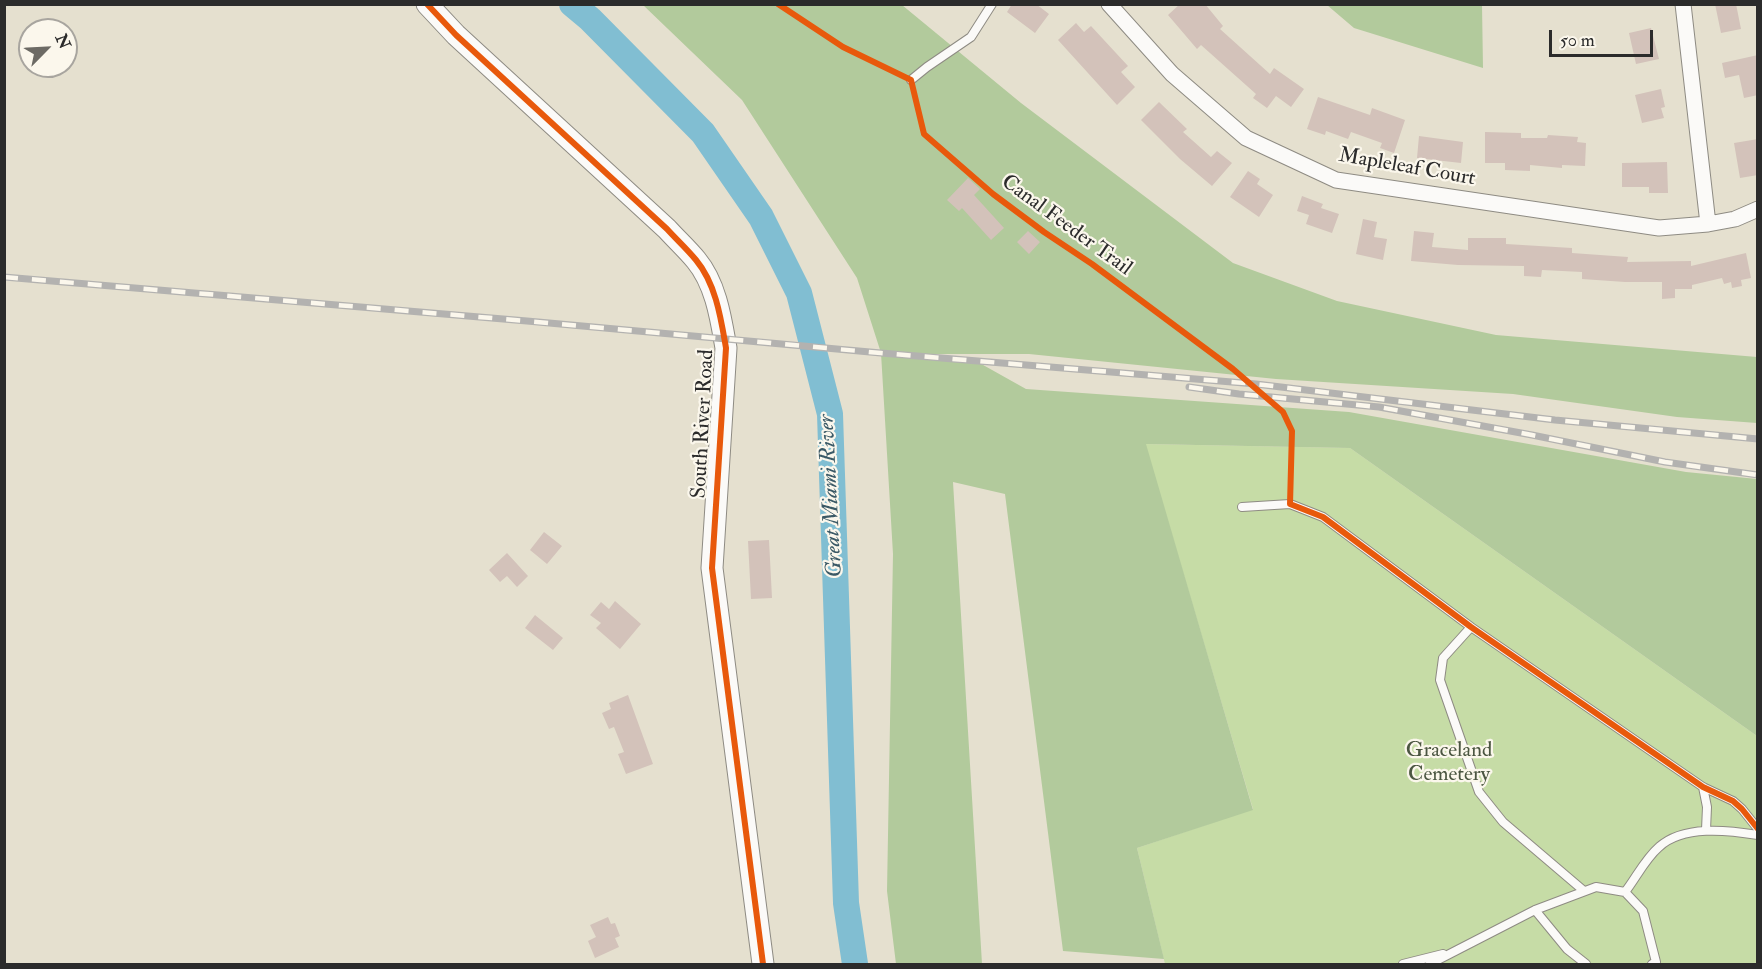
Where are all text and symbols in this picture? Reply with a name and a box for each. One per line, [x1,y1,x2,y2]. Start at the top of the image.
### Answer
north arrow [18,18,78,78]
scale bar [1552,18,1656,56]
text: 50 m [1560,29,1595,52]
text: N [51,31,75,52]
street label: Mapleleaf Court [1337,144,1477,192]
street label: Canal Feeder Trail [996,170,1136,282]
street label: South River Road [688,349,720,499]
water label: Great Miami River [815,414,849,578]
park label: Graceland Cemetery [1406,738,1492,788]

